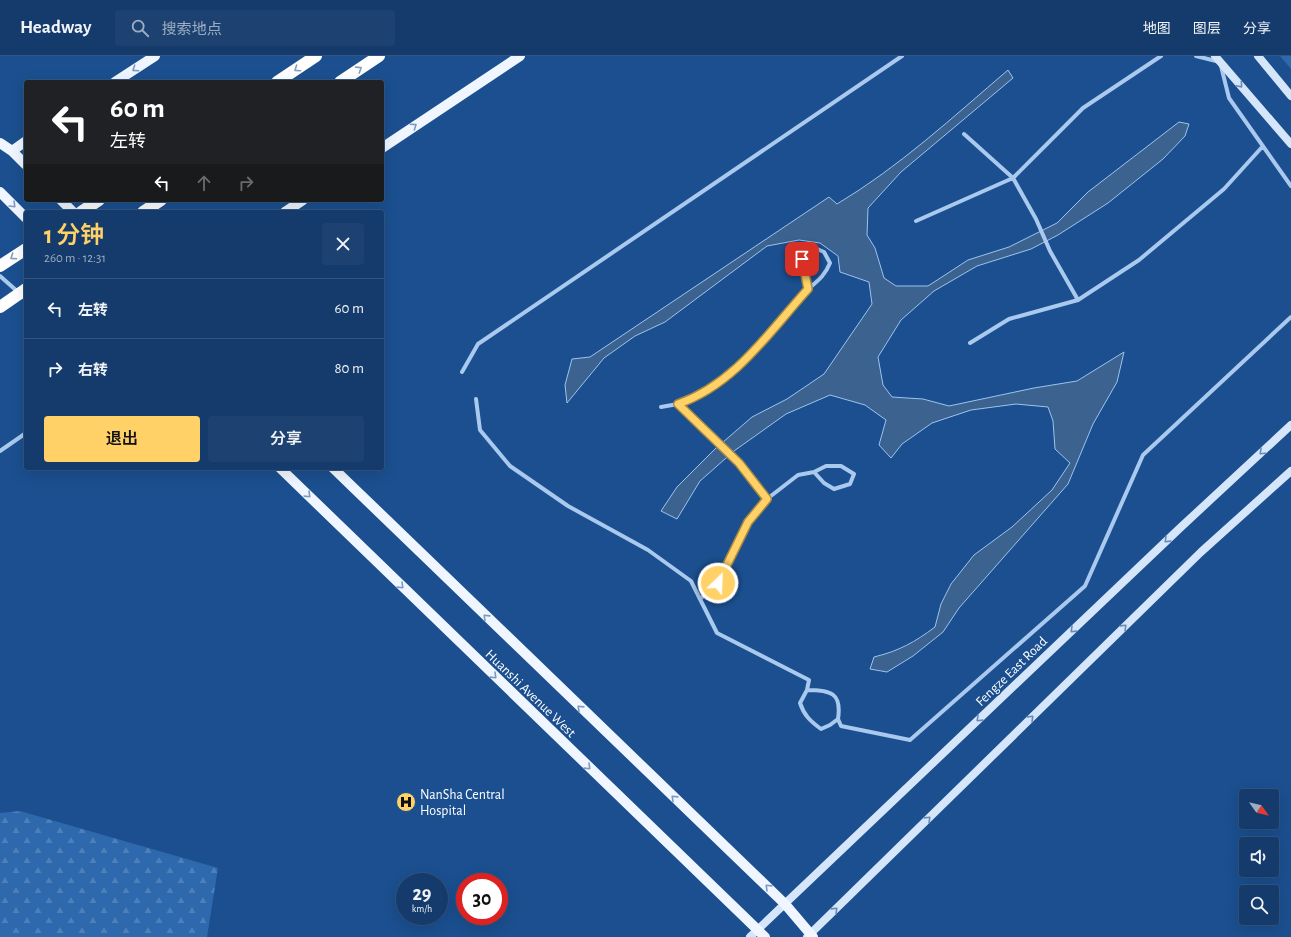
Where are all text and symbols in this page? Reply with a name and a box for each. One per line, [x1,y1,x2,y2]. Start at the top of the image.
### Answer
search box [115,10,395,46]
icon: search [129,17,151,39]
text: Headway [20,18,91,37]
text: 搜索地点 [161,22,221,37]
text: 地图 [1143,22,1171,36]
text: 图层 [1193,22,1221,36]
text: 分享 [1243,22,1271,36]
one-way arrow [132,64,139,72]
one-way arrow [294,64,301,72]
one-way arrow [355,67,362,74]
one-way arrow [1235,81,1242,88]
text: 60 m [110,95,165,123]
icon: left [44,96,96,148]
one-way arrow [410,124,417,131]
text: 左转 [110,133,146,151]
icon: left [151,172,173,194]
icon: ahead [193,172,215,194]
icon: right [235,172,257,194]
one-way arrow [8,200,16,208]
button: close [322,223,364,265]
text: 1 分钟 [44,224,104,248]
pin [785,242,819,276]
icon: arrive [791,248,813,270]
one-way arrow [10,252,17,260]
text: 260 m · 12:31 [44,252,106,265]
icon: left [44,298,66,320]
text: 60 m [335,301,364,316]
text: 左转 [78,303,108,318]
icon: right [44,358,66,380]
text: 80 m [334,361,364,376]
text: 右转 [78,363,108,378]
button: 退出 [44,416,200,462]
button: 分享 [208,416,364,462]
one-way arrow [1260,447,1267,454]
one-way arrow [303,490,311,498]
one-way arrow [1164,535,1172,543]
position arrow [697,562,739,604]
one-way arrow [396,581,404,589]
one-way arrow [483,614,491,622]
one-way arrow [1070,625,1078,633]
one-way arrow [1119,625,1127,632]
street label: Fengze East Road [973,634,1050,709]
street label: Huanshi Avenue West [482,647,578,741]
one-way arrow [489,672,497,679]
one-way arrow [577,705,585,713]
one-way arrow [976,715,984,722]
one-way arrow [1026,715,1034,723]
one-way arrow [583,762,591,770]
place label: NanSha Central Hospital [420,788,505,818]
north arrow [1239,789,1279,829]
map controls [1239,789,1279,925]
hospital icon: NanSha Central Hospital [395,791,417,813]
one-way arrow [671,795,679,802]
one-way arrow [923,816,931,824]
button: sound [1239,837,1279,877]
speed limit sign: 30 [456,873,508,925]
text: 29 [412,884,432,904]
one-way arrow [765,885,773,892]
button: search [1239,885,1279,925]
text: km/h [412,904,432,914]
one-way arrow [830,907,838,914]

